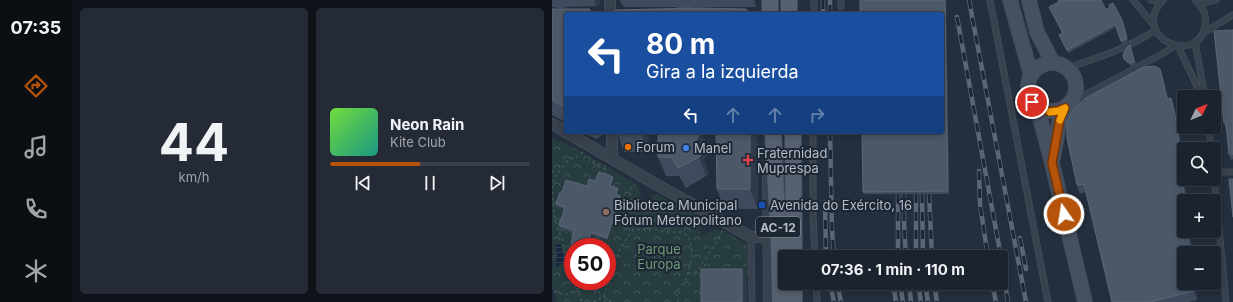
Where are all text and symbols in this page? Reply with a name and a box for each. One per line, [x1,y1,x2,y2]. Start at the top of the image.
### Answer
text: 07:35 [11,17,61,38]
text: 80 m [646,27,715,61]
icon: left [580,28,632,80]
text: Gira a la izquierda [646,61,799,82]
icon: directions [22,72,50,100]
pin [1015,85,1049,119]
north arrow [1177,90,1221,134]
map controls [1177,90,1221,290]
icon: arrive [1021,91,1043,113]
icon: left [680,104,702,126]
icon: ahead [722,104,744,126]
icon: ahead [764,104,786,126]
icon: right [806,104,828,126]
text: 44 [159,111,229,174]
text: Neon Rain [390,115,464,134]
icon: music [22,133,50,161]
text: Kite Club [390,134,446,150]
place label: Forum [636,139,675,155]
place label: Manel [694,140,731,156]
marker: Forum [623,142,633,152]
button: search [1177,142,1221,186]
marker: Manel [681,143,691,153]
place label: Fraternidad Muprespa [757,145,827,176]
marker: Fraternidad Muprespa [742,154,754,166]
text: km/h [179,169,209,185]
icon: previous [352,172,374,194]
icon: pause [419,172,441,194]
icon: next [486,172,508,194]
position arrow [1043,193,1085,235]
button: + [1177,194,1221,238]
icon: phone [22,195,50,223]
place label: Biblioteca Municipal Fórum Metropolitano [614,197,742,228]
place label: Avenida do Exército, 16 [770,197,912,213]
marker: Avenida do Exército, 16 [757,200,767,210]
marker: Biblioteca Municipal Fórum Metropolitano [601,207,611,217]
road number: AC-12 [756,217,800,237]
speed limit sign: 50 [564,238,616,290]
park label: Parque Europa [637,241,681,272]
button: − [1177,246,1221,290]
icon: climate [22,257,50,285]
text: 07:36 · 1 min · 110 m [821,260,965,279]

